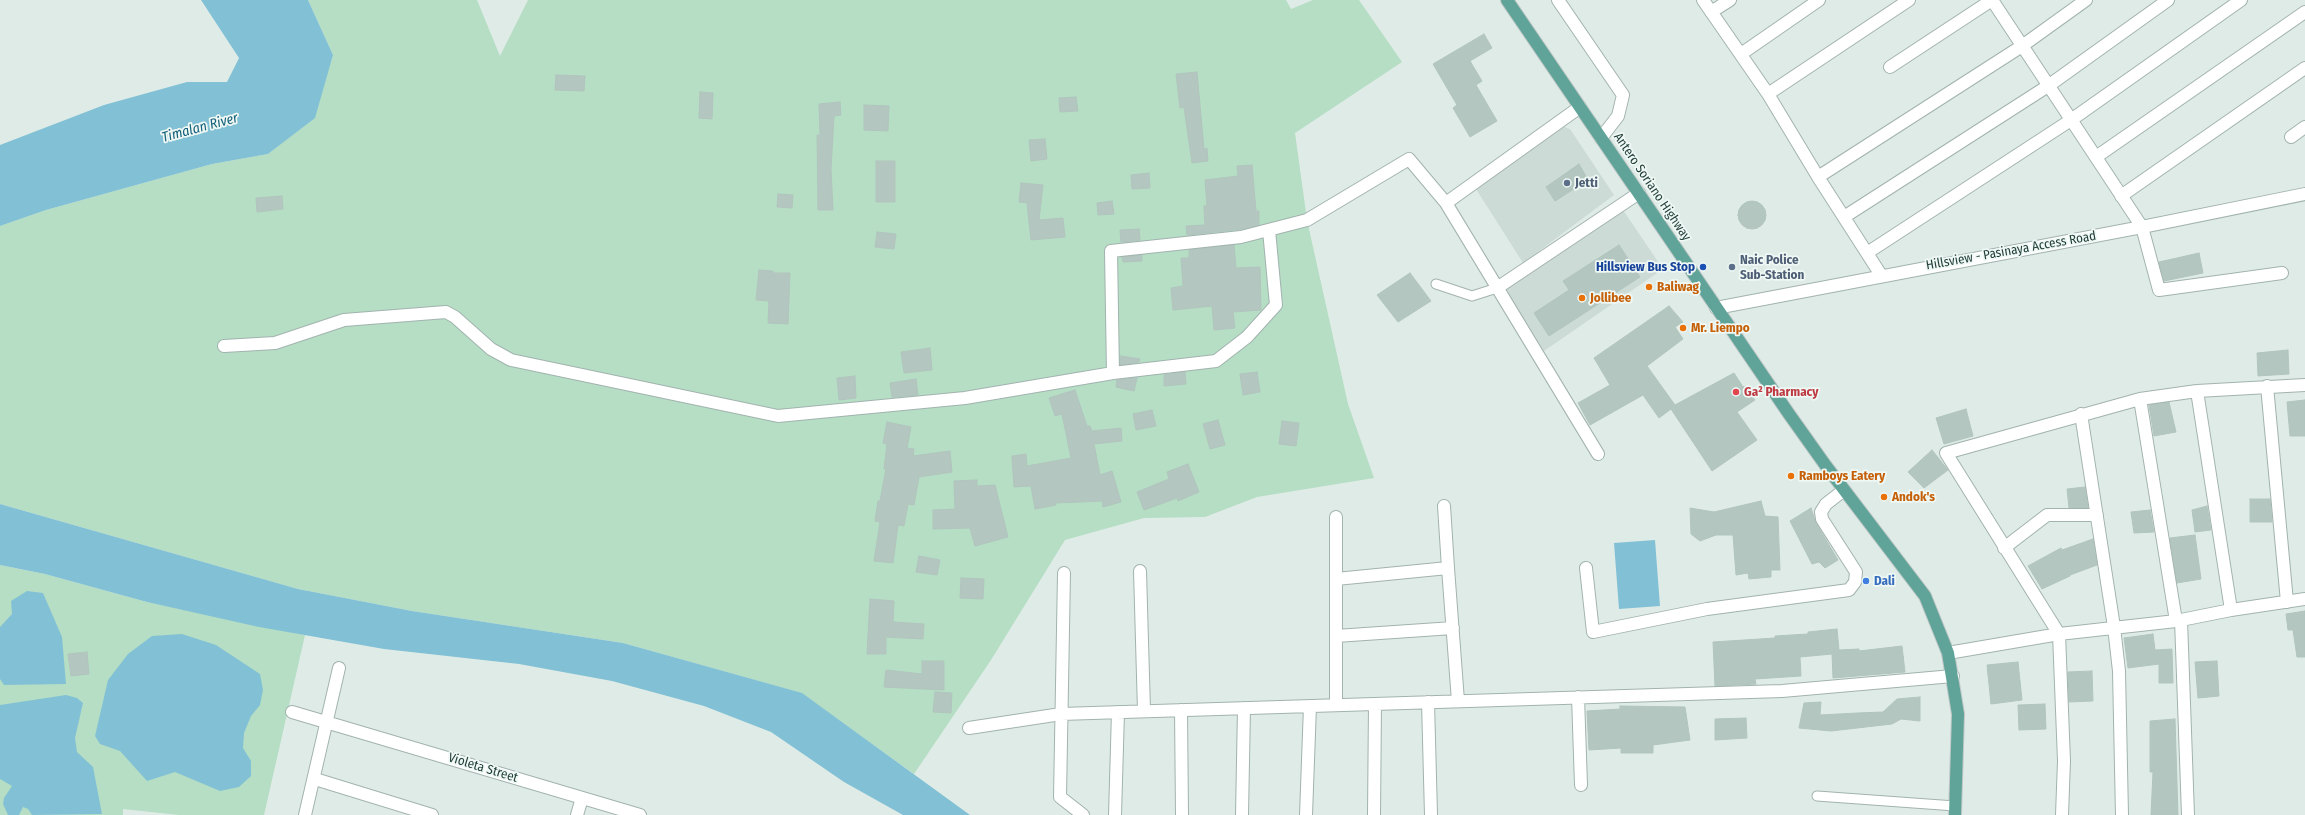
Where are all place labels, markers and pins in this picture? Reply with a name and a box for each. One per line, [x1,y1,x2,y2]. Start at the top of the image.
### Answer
place label: Jetti [1575,175,1598,191]
marker: Jetti [1562,178,1572,188]
place label: Naic Police Sub-Station [1740,252,1804,283]
place label: Hillsview Bus Stop [1596,259,1695,275]
marker: Hillsview Bus Stop [1698,262,1708,272]
marker: Naic Police Sub-Station [1727,262,1737,272]
place label: Baliwag [1657,279,1699,295]
marker: Baliwag [1644,282,1654,292]
place label: Jollibee [1590,290,1631,306]
marker: Jollibee [1577,293,1587,303]
place label: Mr. Liempo [1691,320,1750,336]
marker: Mr. Liempo [1678,323,1688,333]
place label: Ga² Pharmacy [1744,384,1818,400]
marker: Ga² Pharmacy [1731,387,1741,397]
place label: Ramboys Eatery [1799,468,1885,484]
marker: Ramboys Eatery [1786,471,1796,481]
place label: Andok's [1892,489,1935,505]
marker: Andok's [1879,492,1889,502]
place label: Dali [1874,573,1895,589]
marker: Dali [1861,576,1871,586]

